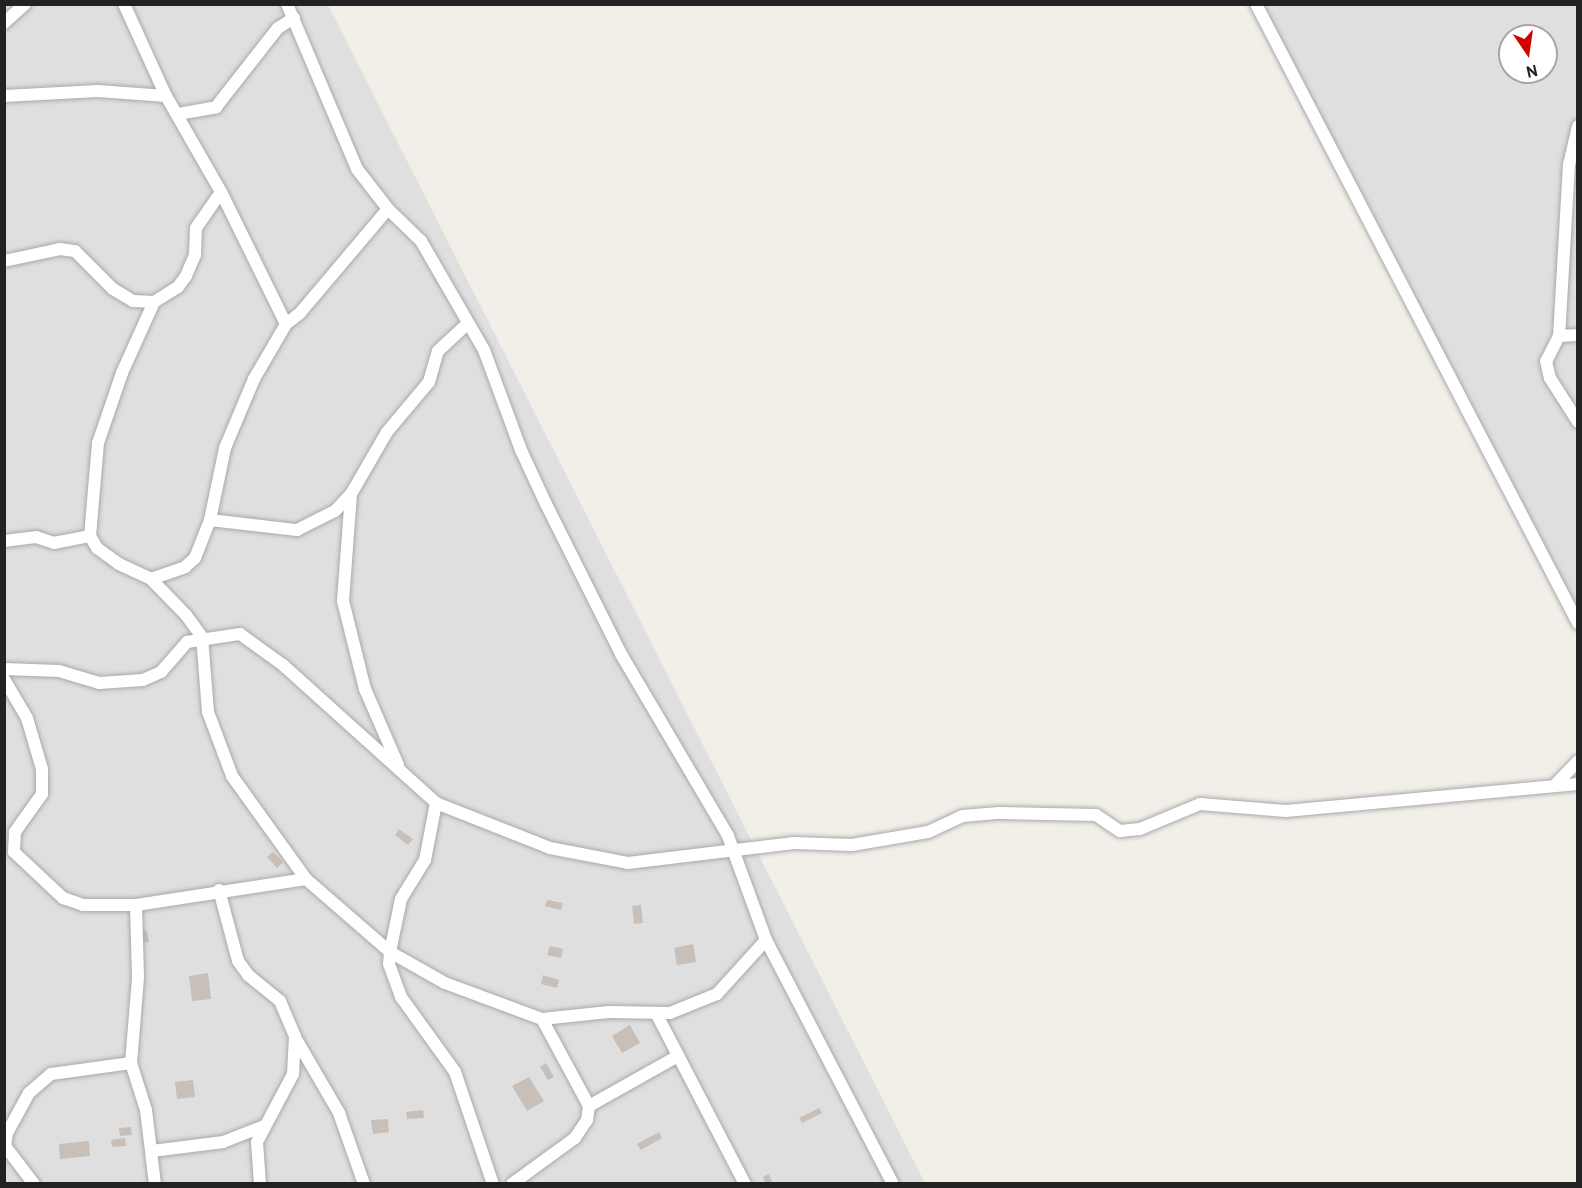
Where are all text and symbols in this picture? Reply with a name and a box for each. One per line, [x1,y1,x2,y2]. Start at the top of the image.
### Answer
north arrow [1498,24,1558,84]
text: N [1524,59,1539,81]

